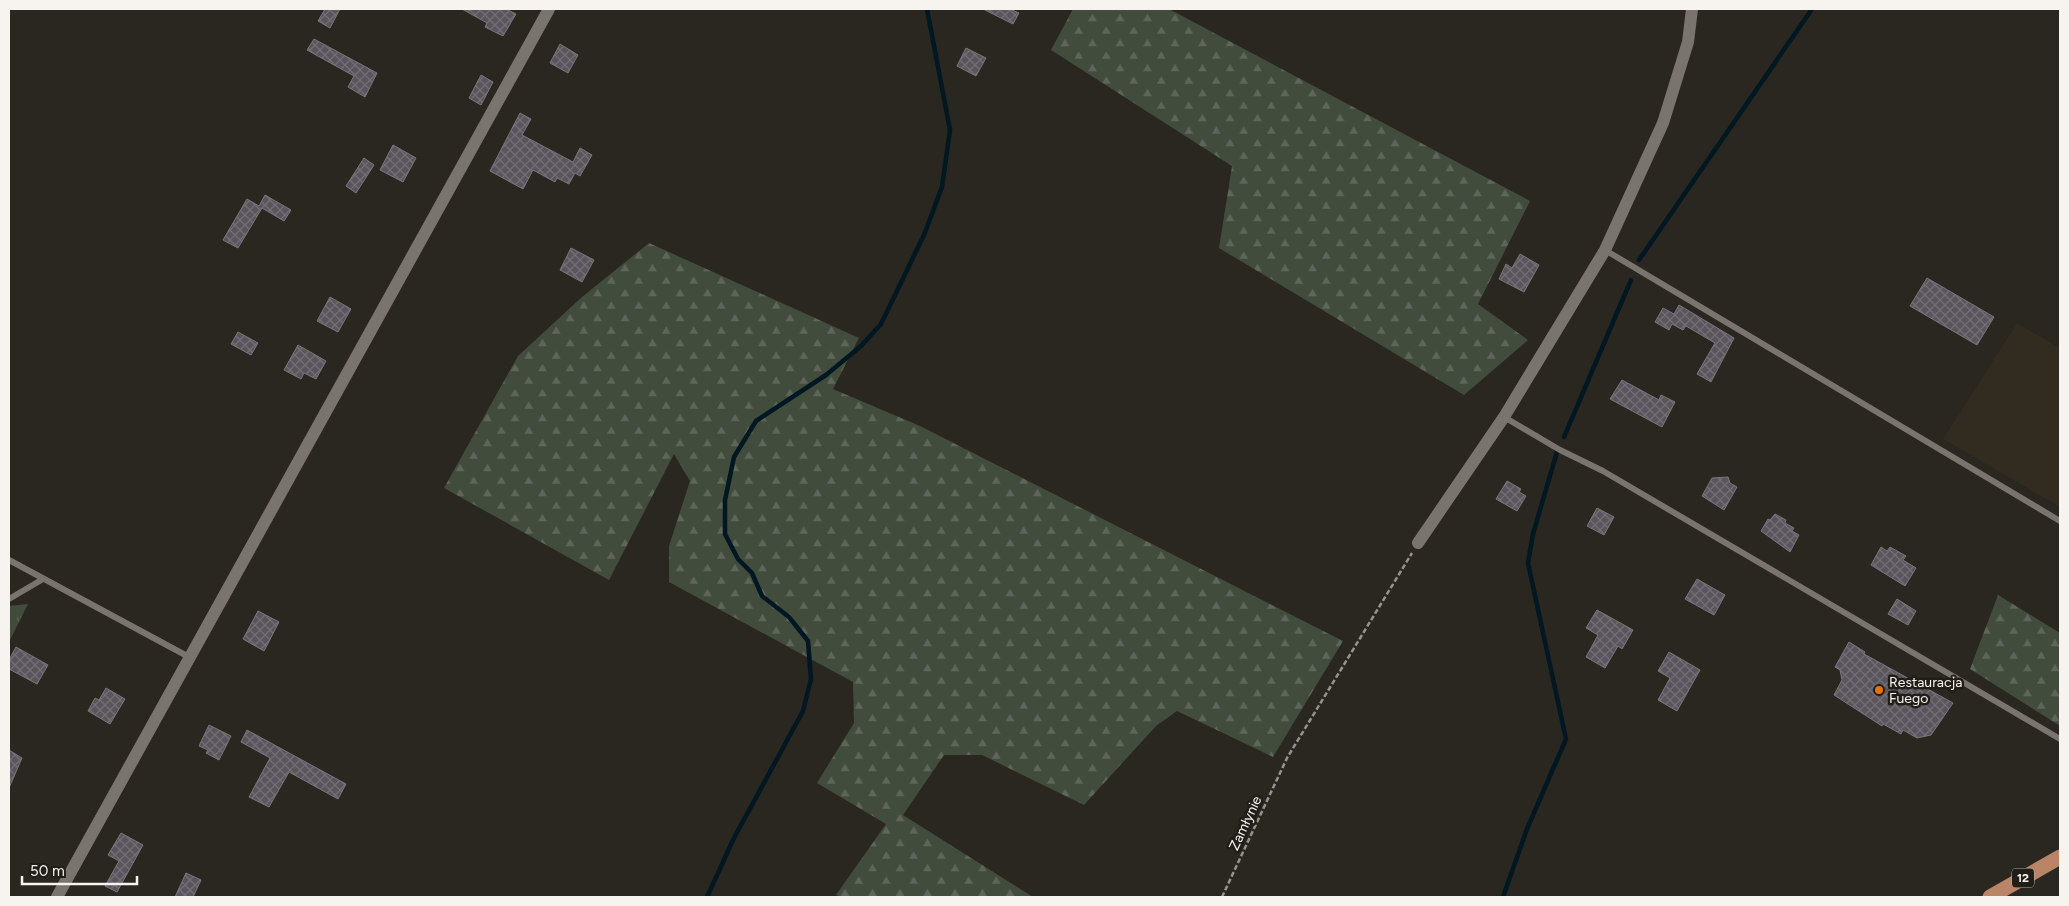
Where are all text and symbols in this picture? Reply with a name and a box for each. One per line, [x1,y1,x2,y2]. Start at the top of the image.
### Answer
place label: Restauracja Fuego [1889,674,1963,707]
marker: Restauracja Fuego [1873,684,1885,696]
street label: Zamłynie [1225,793,1266,853]
scale bar [22,854,138,886]
text: 50 m [30,862,65,880]
road number: 12 [2012,868,2034,888]

